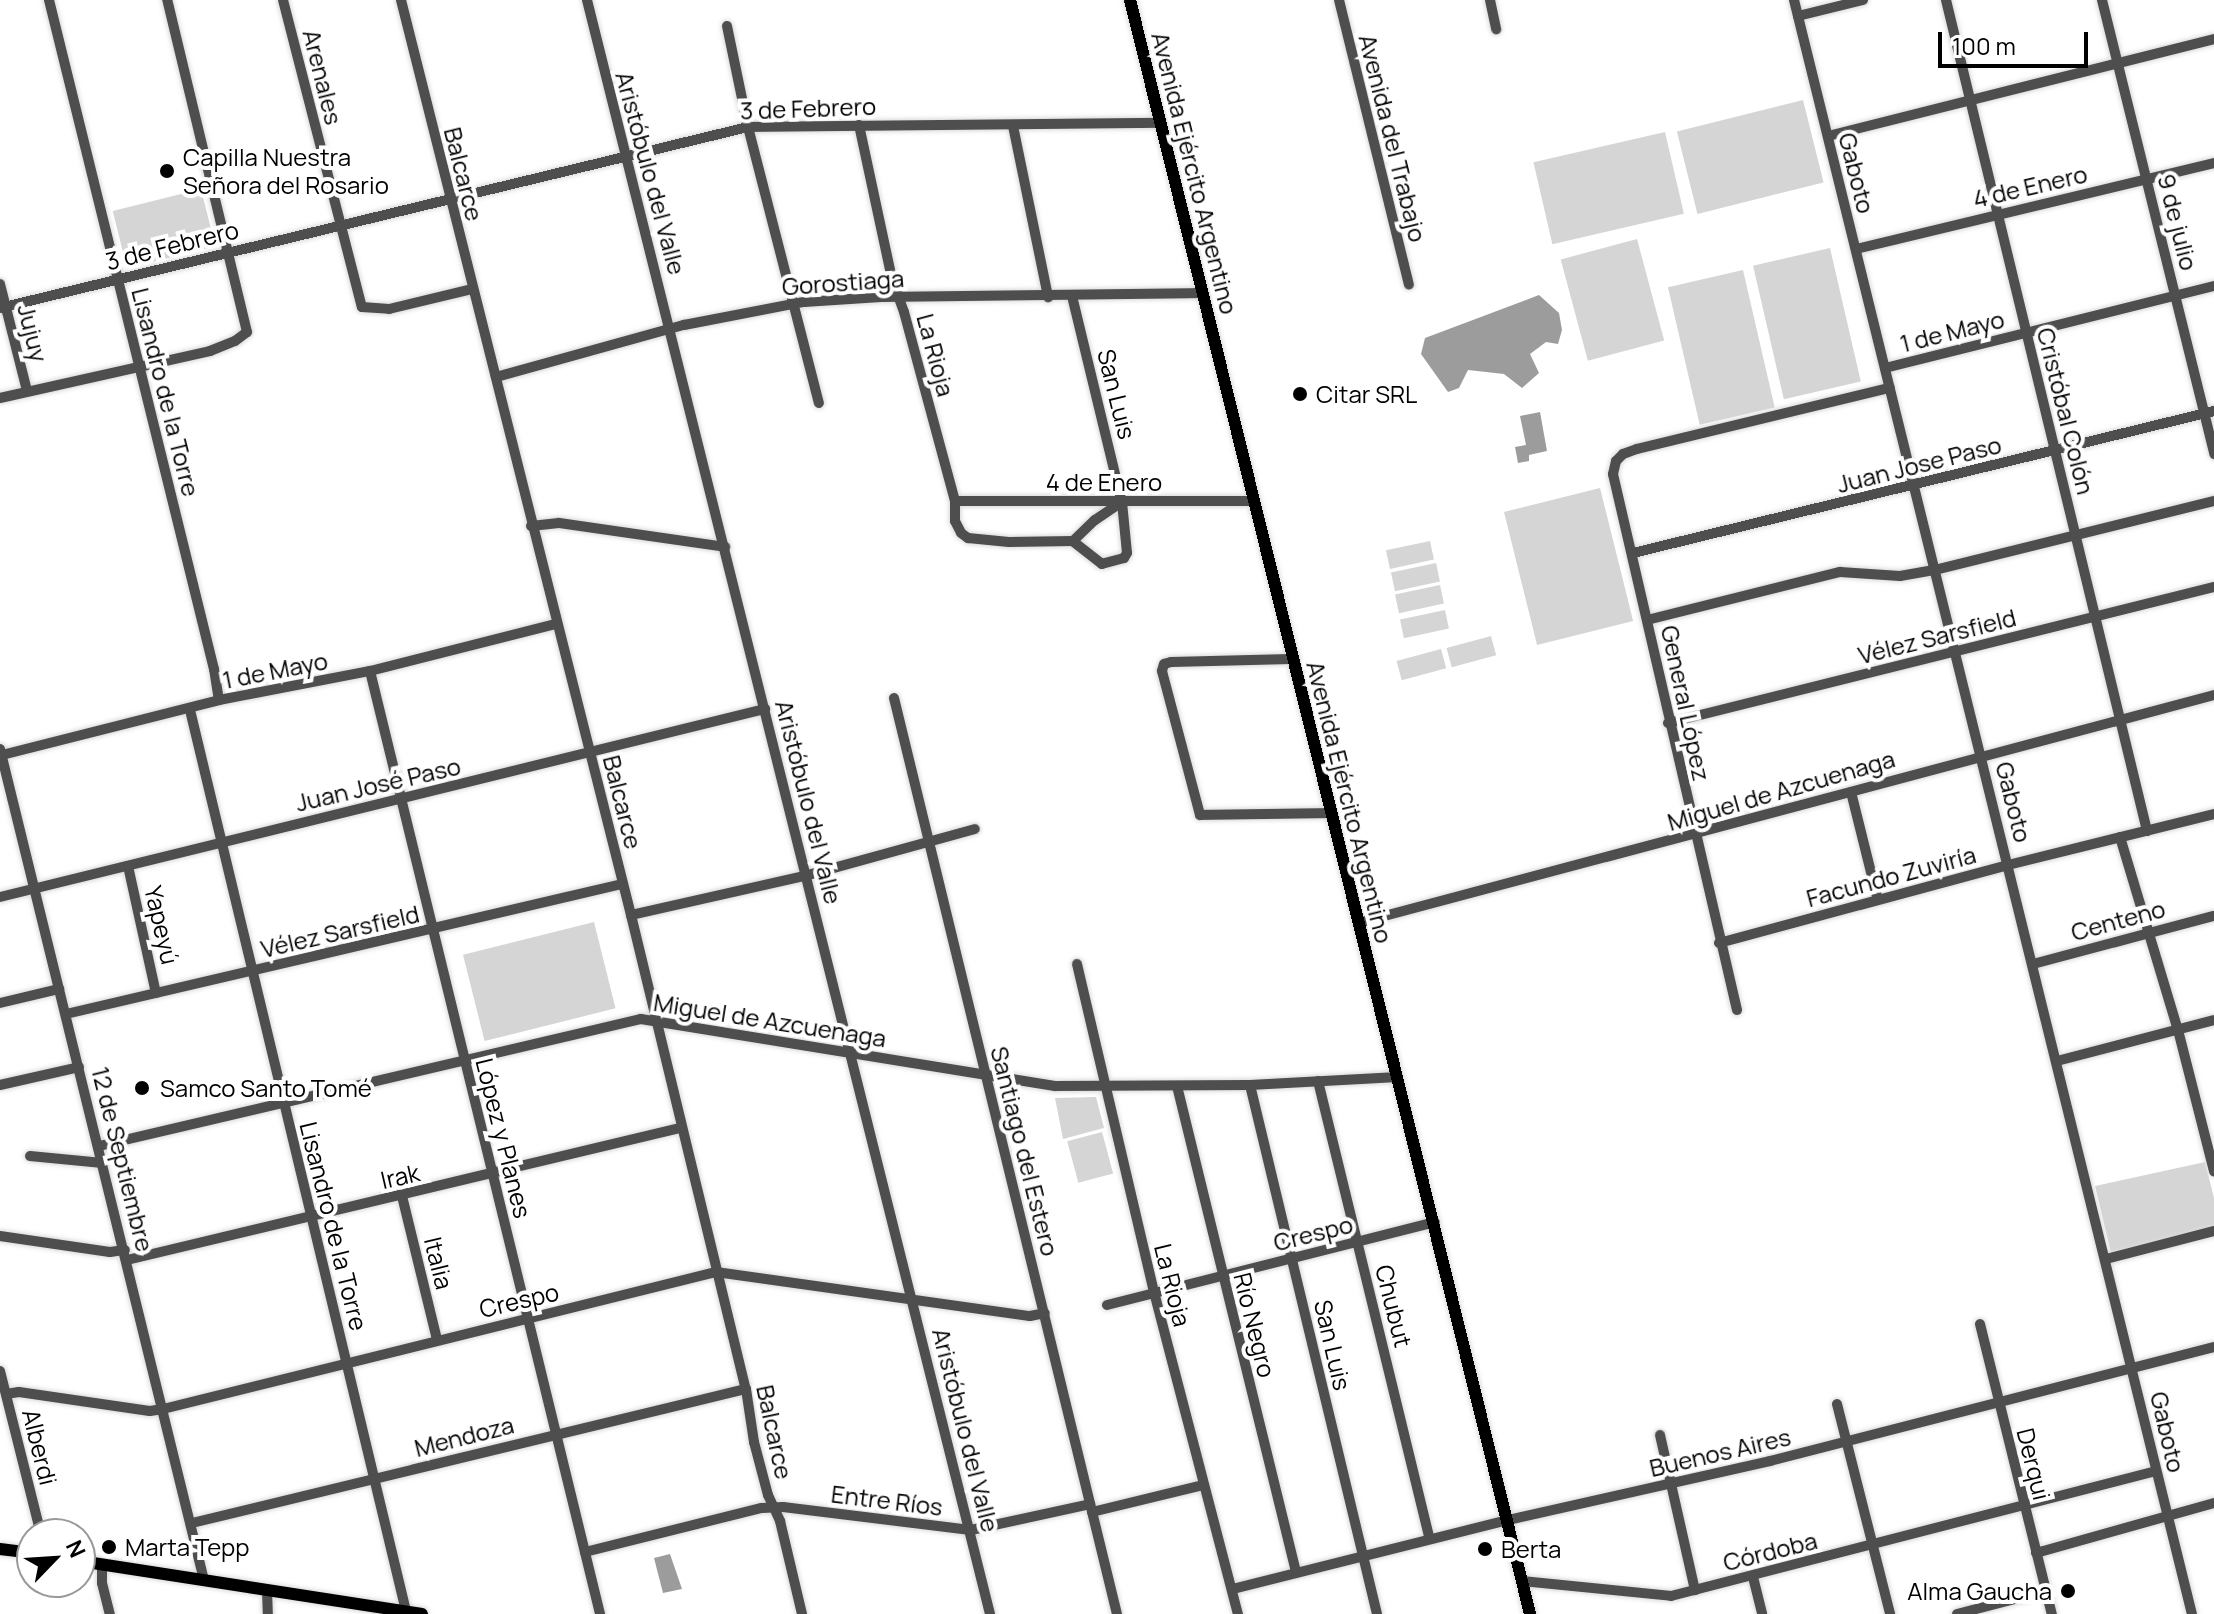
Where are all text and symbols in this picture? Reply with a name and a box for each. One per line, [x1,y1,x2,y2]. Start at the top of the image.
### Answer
scale bar [1942,16,2092,66]
street label: Arenales [297,26,349,128]
street label: Avenida Ejército Argentino [1146,29,1244,317]
text: 100 m [1952,29,2016,62]
street label: Avenida del Trabajo [1353,31,1433,245]
street label: Aristóbulo del Valle [610,68,692,278]
street label: 3 de Febrero [739,91,877,125]
street label: Balcarce [438,124,490,224]
street label: Gaboto [1833,130,1881,216]
place label: Capilla Nuestra Señora del Rosario [183,143,389,199]
street label: 4 de Enero [1970,159,2090,213]
marker: Capilla Nuestra Señora del Rosario [158,162,176,180]
street label: 9 de julio [2152,171,2204,273]
street label: 3 de Febrero [102,215,242,275]
street label: Gorostiaga [781,263,905,301]
street label: Lisandro de la Torre [126,285,206,499]
street label: Jujuy [12,301,54,365]
street label: 1 de Mayo [1897,304,2007,358]
street label: La Rioja [911,310,961,400]
street label: Cristóbal Colón [2031,325,2101,497]
street label: San Luis [1092,346,1142,442]
place label: Citar SRL [1316,380,1417,408]
marker: Citar SRL [1291,385,1309,403]
street label: Juan Jose Paso [1834,430,2004,498]
street label: 4 de Enero [1046,468,1162,496]
street label: Vélez Sarsfield [1855,602,2019,670]
street label: General López [1655,623,1717,783]
street label: 1 de Mayo [220,646,330,694]
street label: Avenida Ejército Argentino [1301,658,1399,946]
street label: Aristóbulo del Valle [770,697,848,907]
street label: Miguel de Azcuenaga [1664,744,1898,836]
street label: Juan José Paso [293,751,463,817]
street label: Balcarce [597,752,649,852]
street label: Gaboto [1990,759,2038,845]
street label: Facundo Zuviría [1803,840,1979,912]
street label: Yapeyú [139,883,185,967]
street label: Centeno [2068,894,2168,946]
street label: Vélez Sarsfield [258,899,422,963]
street label: Miguel de Azcuenaga [652,987,888,1053]
street label: Santiago del Estero [985,1043,1065,1259]
street label: López y Planes [470,1055,538,1221]
street label: 12 de Septiembre [86,1064,160,1254]
place label: Samco Santo Tomé [160,1074,372,1102]
marker: Samco Santo Tomé [131,1077,153,1099]
street label: Lisandro de la Torre [294,1119,374,1333]
street label: Irak [378,1158,422,1194]
street label: Crespo [1270,1209,1356,1257]
street label: Italia [419,1234,459,1292]
street label: La Rioja [1149,1240,1197,1330]
street label: Chubut [1370,1262,1418,1350]
street label: Río Negro [1228,1270,1282,1380]
street label: Crespo [476,1277,562,1323]
street label: San Luis [1309,1297,1357,1393]
street label: Aristóbulo del Valle [927,1325,1005,1535]
street label: Balcarce [751,1382,799,1482]
street label: Gaboto [2145,1389,2191,1475]
street label: Alberdi [17,1406,63,1488]
street label: Mendoza [411,1410,517,1462]
street label: Buenos Aires [1647,1422,1793,1482]
street label: Derqui [2011,1425,2057,1503]
street label: Entre Ríos [830,1479,944,1521]
north arrow [16,1518,96,1598]
street label: Córdoba [1720,1525,1820,1577]
place label: Marta Tepp [125,1533,249,1561]
text: N [59,1535,93,1562]
place label: Berta [1501,1535,1561,1563]
marker: Marta Tepp [100,1538,118,1556]
marker: Berta [1476,1540,1494,1558]
place label: Alma Gaucha [1907,1577,2052,1605]
marker: Alma Gaucha [2059,1582,2077,1600]

